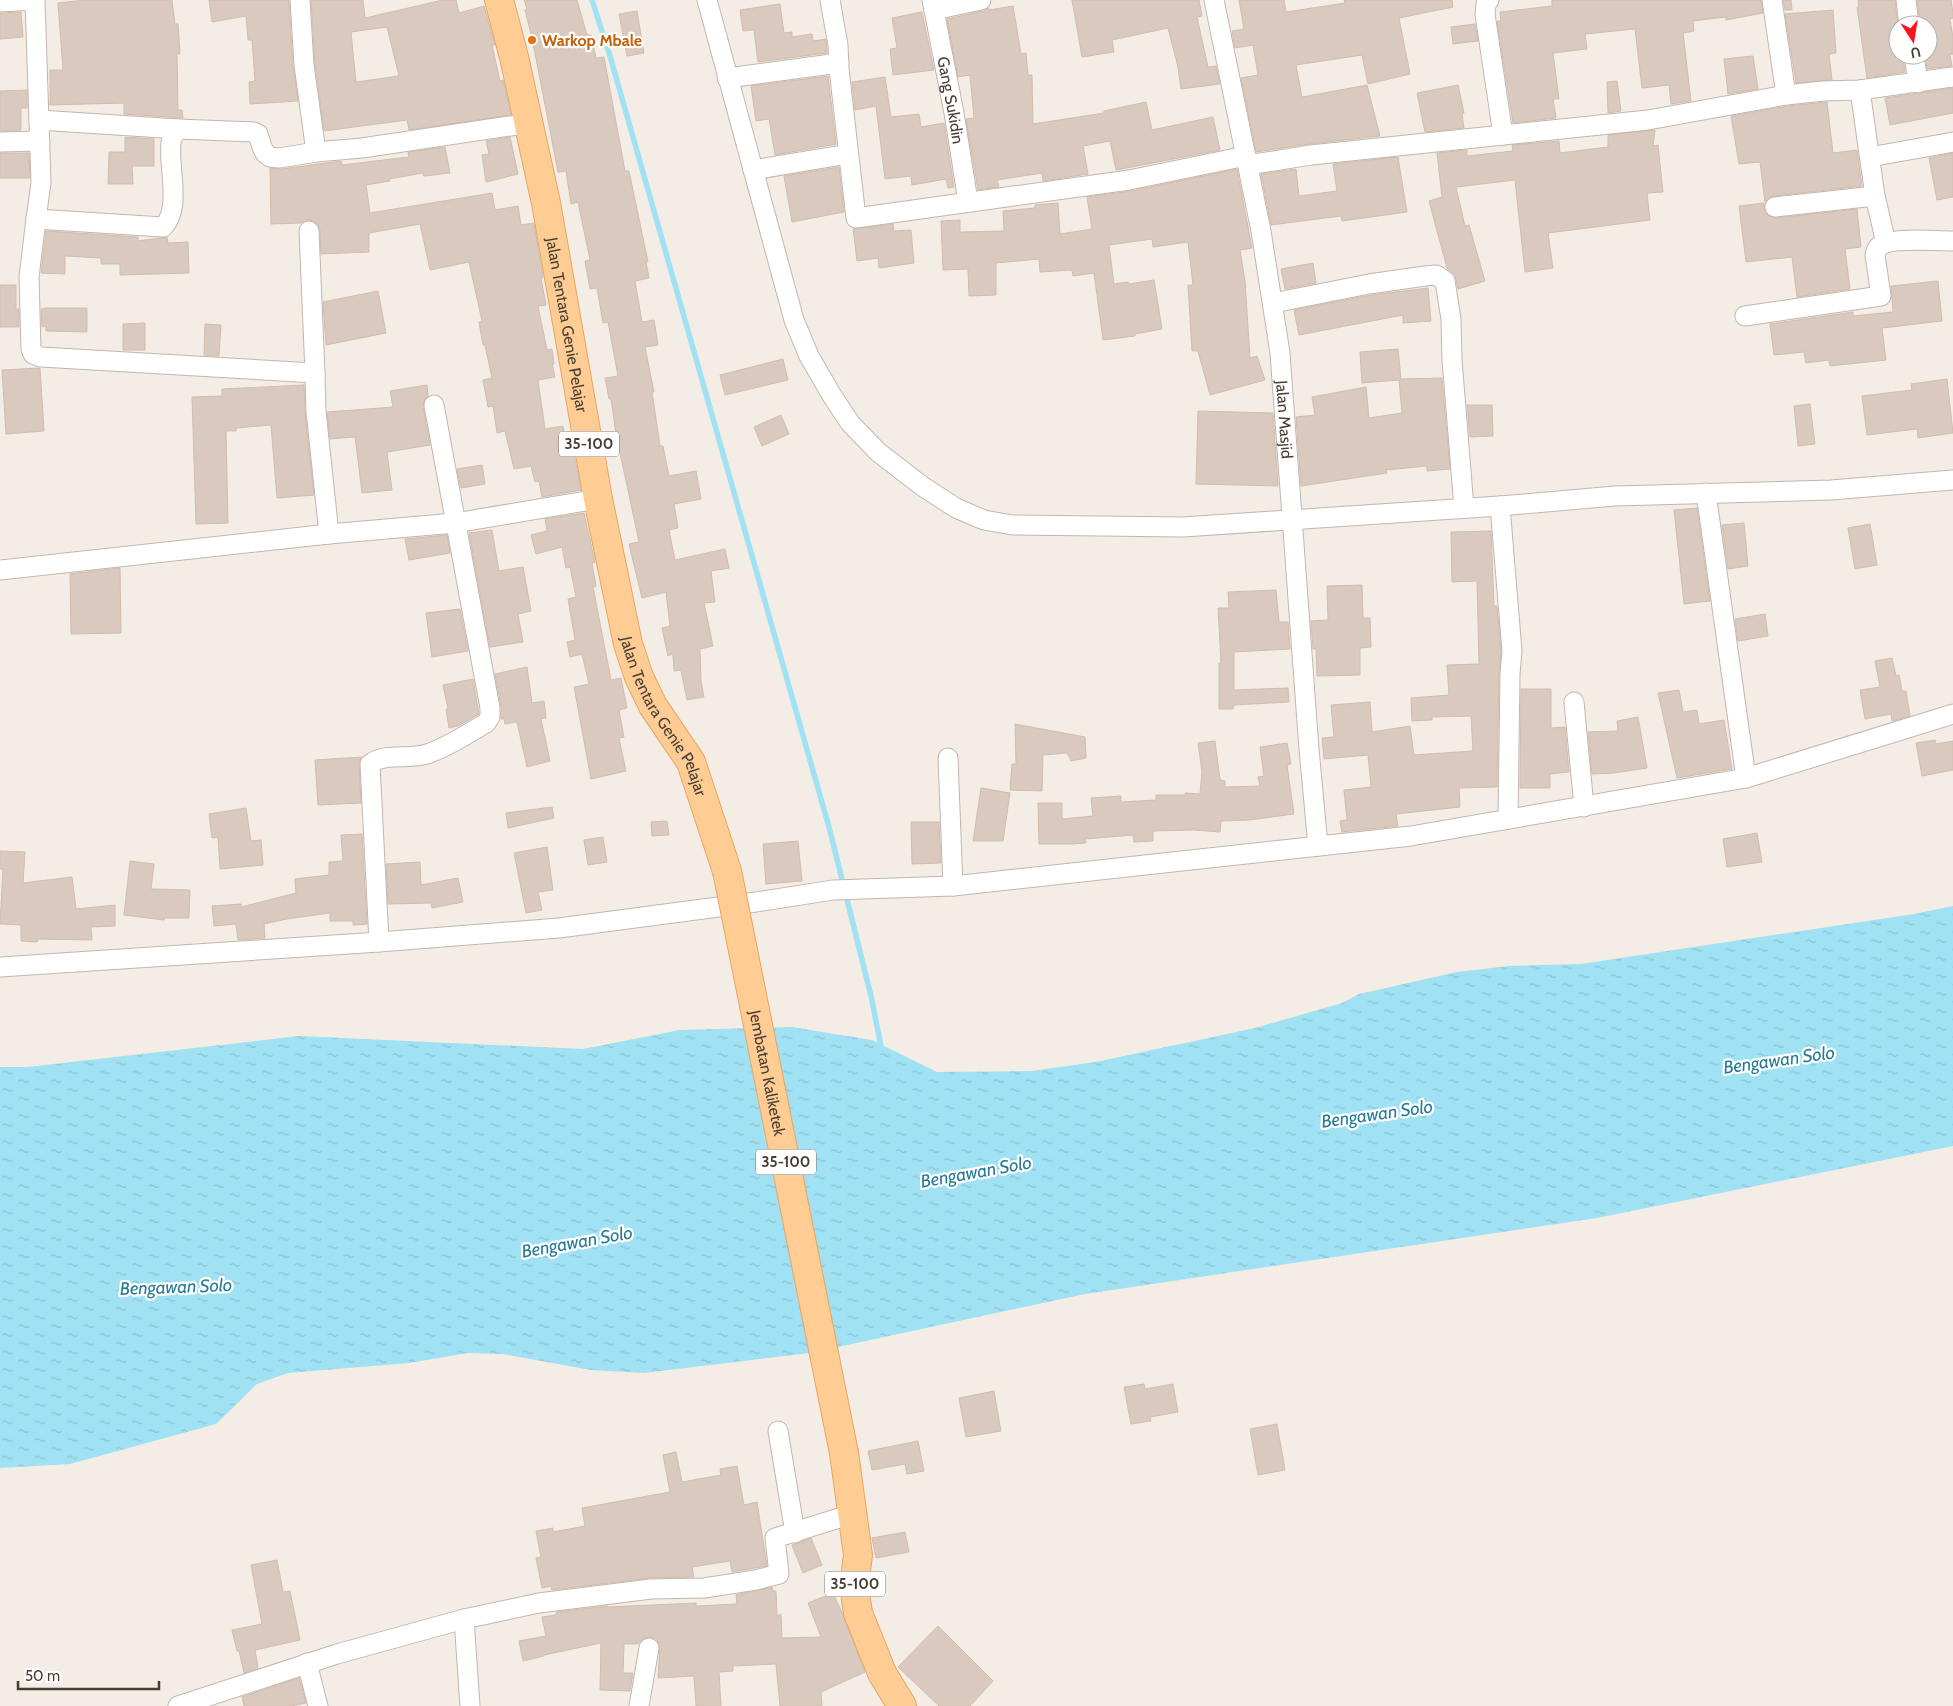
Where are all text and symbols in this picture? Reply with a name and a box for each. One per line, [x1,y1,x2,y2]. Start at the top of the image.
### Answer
north arrow [1888,15,1938,65]
place label: Warkop Mbale [542,31,642,50]
marker: Warkop Mbale [526,34,538,46]
text: U [1909,43,1922,63]
street label: Gang Sukidin [934,55,968,145]
street label: Jalan Tentara Genie Pelajar [543,235,592,415]
street label: Jalan Masjid [1272,379,1297,459]
road number: 35-100 [559,432,619,456]
street label: Jalan Tentara Genie Pelajar [617,634,711,799]
street label: Jembatan Kaliketek [745,1007,790,1138]
water label: Bengawan Solo [1722,1041,1836,1079]
water label: Bengawan Solo [1320,1095,1434,1133]
road number: 35-100 [756,1150,816,1174]
water label: Bengawan Solo [919,1151,1033,1193]
water label: Bengawan Solo [520,1221,634,1263]
water label: Bengawan Solo [120,1274,232,1300]
road number: 35-100 [825,1572,885,1596]
scale bar [18,1658,159,1690]
text: 50 m [25,1667,60,1685]

